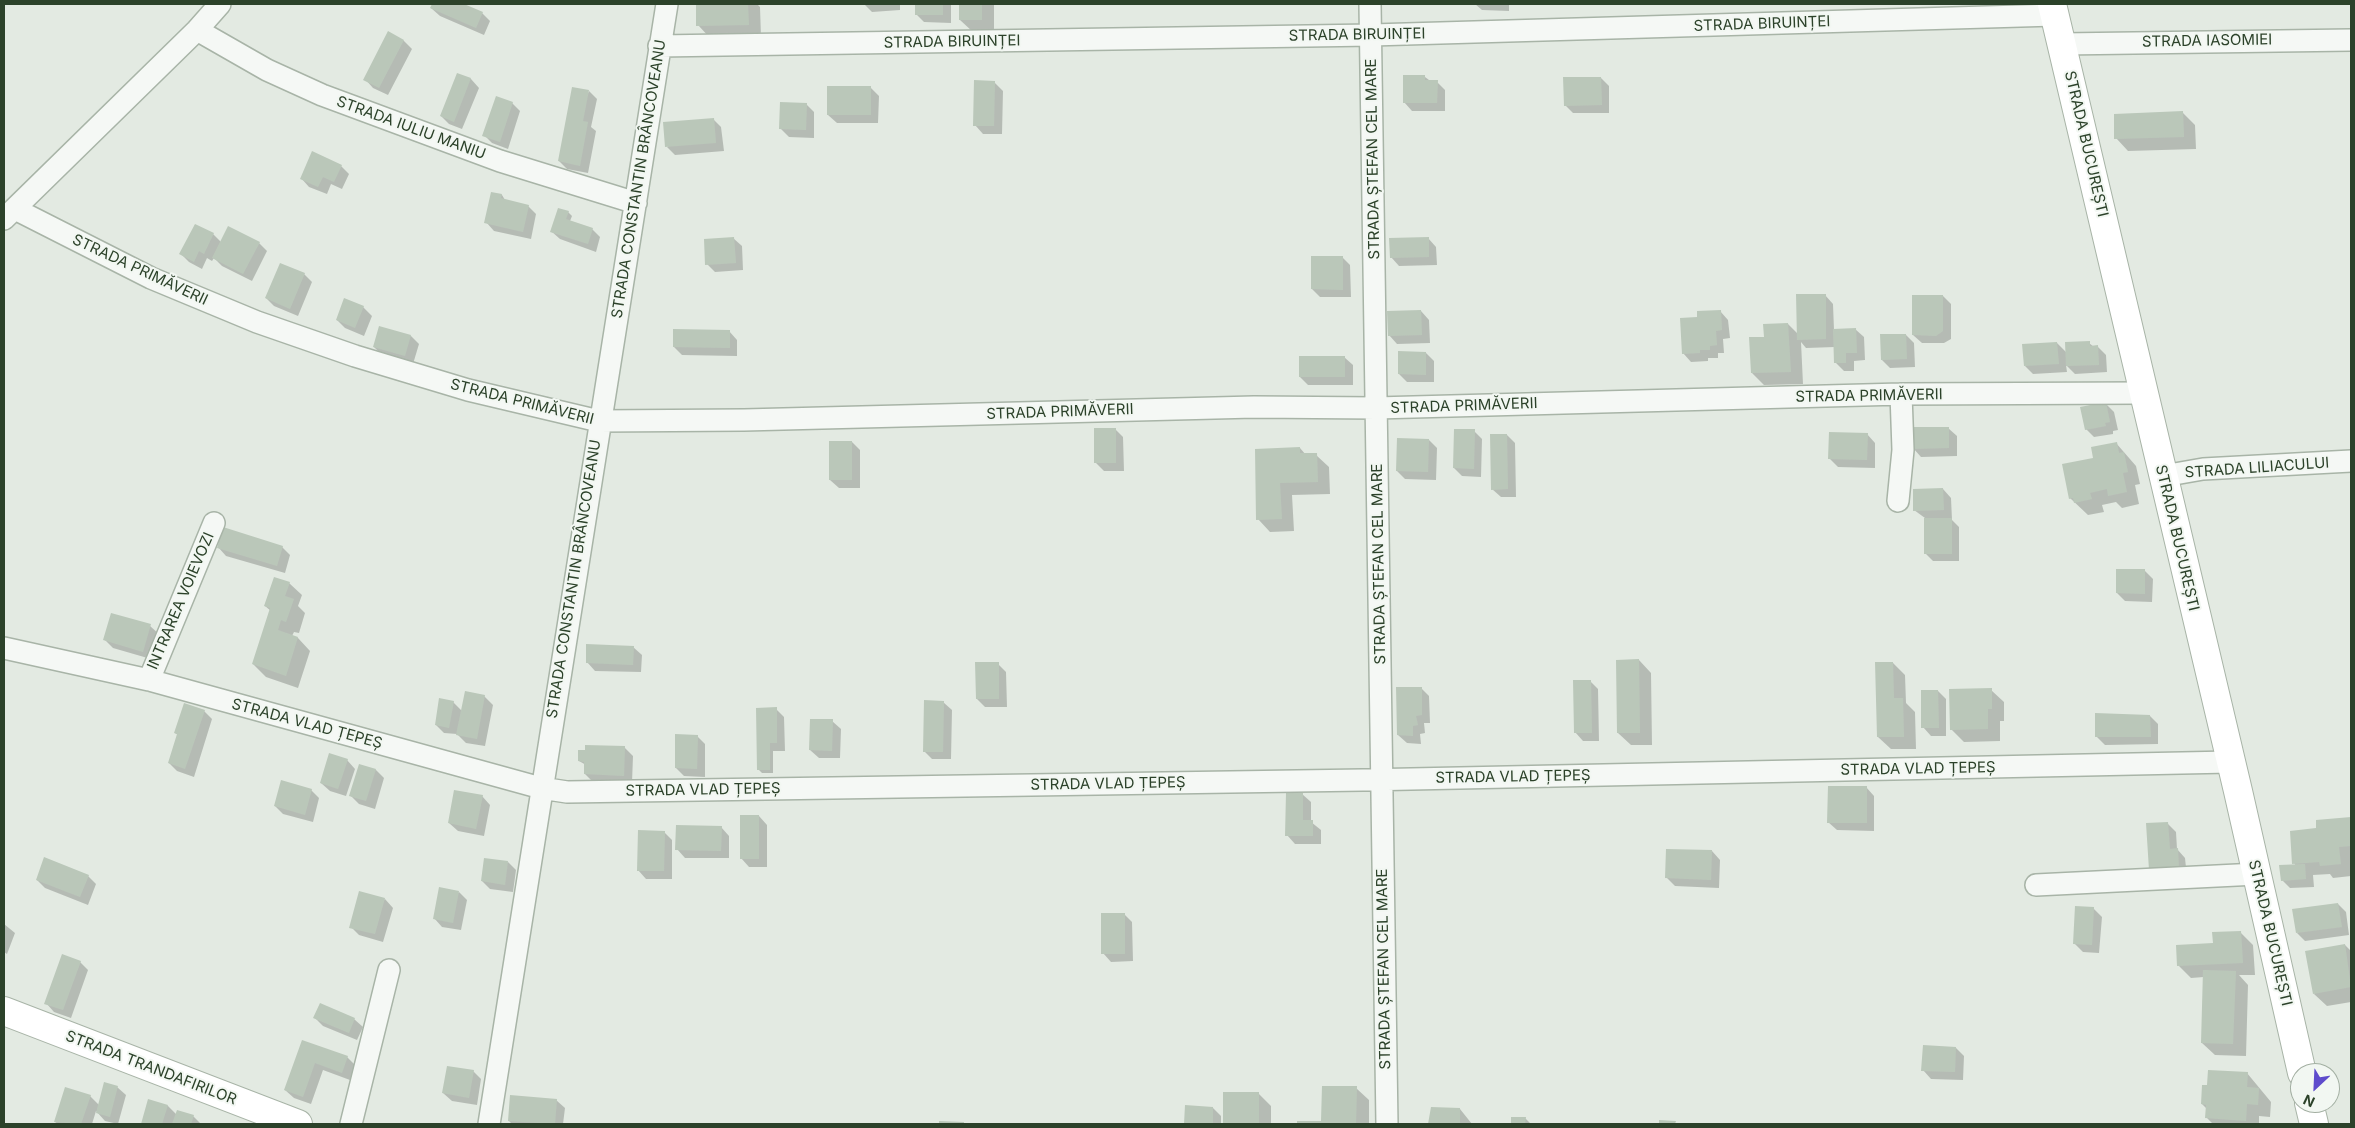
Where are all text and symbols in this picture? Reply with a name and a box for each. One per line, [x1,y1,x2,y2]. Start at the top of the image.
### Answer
street label: STRADA BIRUINȚEI [1693,13,1831,35]
street label: STRADA BIRUINȚEI [1288,25,1426,45]
street label: STRADA IASOMIEI [2142,31,2272,51]
street label: STRADA BIRUINȚEI [883,32,1021,52]
street label: STRADA CONSTANTIN BRÂNCOVEANU [608,38,670,320]
street label: STRADA ȘTEFAN CEL MARE [1362,58,1384,260]
street label: STRADA BUCUREȘTI [2060,69,2112,219]
street label: STRADA IULIU MANIU [334,93,488,163]
street label: STRADA PRIMĂVERII [69,231,211,309]
street label: STRADA PRIMĂVERII [448,375,596,429]
street label: STRADA PRIMĂVERII [1795,386,1943,406]
street label: STRADA PRIMĂVERII [1390,394,1538,418]
street label: STRADA PRIMĂVERII [986,400,1134,424]
street label: STRADA CONSTANTIN BRÂNCOVEANU [543,438,605,720]
street label: STRADA LILIACULUI [2184,454,2330,482]
street label: STRADA ȘTEFAN CEL MARE [1368,463,1390,665]
street label: STRADA BUCUREȘTI [2151,463,2203,613]
street label: INTRAREA VOIEVOZI [144,530,218,672]
street label: STRADA VLAD ȚEPEȘ [230,695,384,753]
street label: STRADA VLAD ȚEPEȘ [1840,759,1996,779]
street label: STRADA VLAD ȚEPEȘ [1435,767,1591,787]
street label: STRADA VLAD ȚEPEȘ [1030,774,1186,794]
street label: STRADA VLAD ȚEPEȘ [625,780,781,800]
street label: STRADA BUCUREȘTI [2244,858,2296,1008]
street label: STRADA ȘTEFAN CEL MARE [1373,868,1395,1070]
street label: STRADA TRANDAFIRILOR [63,1027,239,1109]
north arrow [2290,1063,2340,1113]
text: N [2300,1091,2317,1111]

